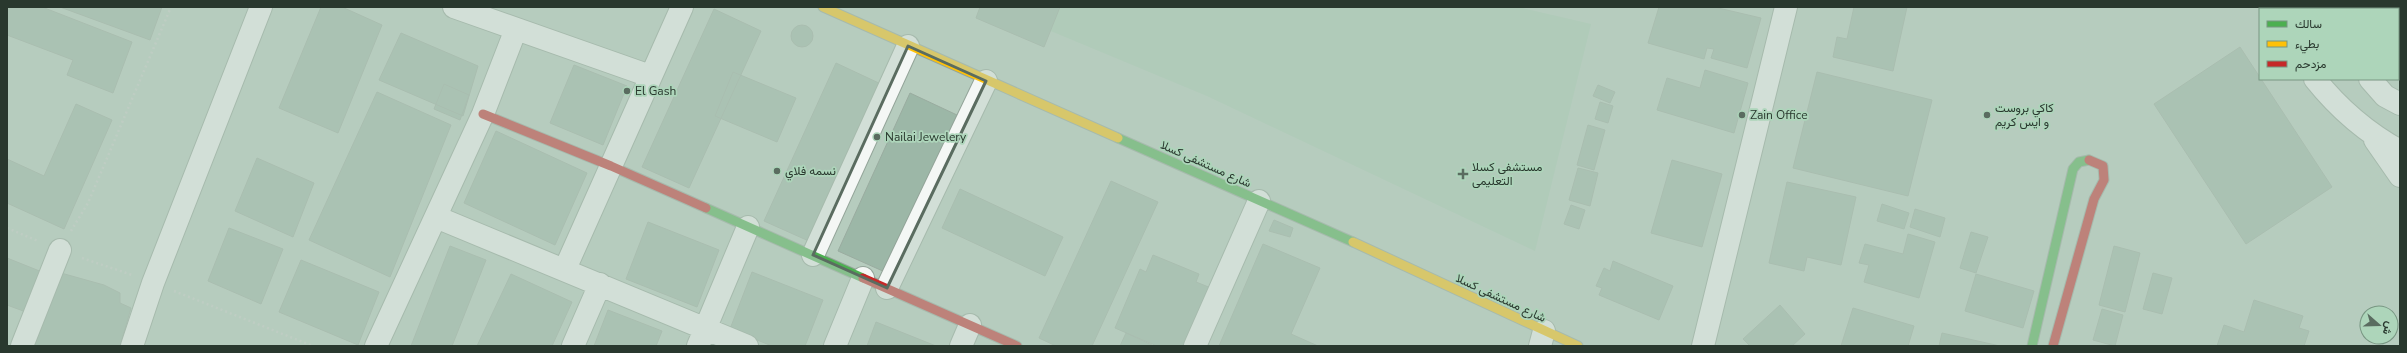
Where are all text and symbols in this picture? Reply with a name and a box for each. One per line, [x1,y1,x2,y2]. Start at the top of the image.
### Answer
legend [2259,8,2399,80]
text: سالك [2295,16,2322,32]
text: بطيء [2295,36,2319,54]
text: مزدحم [2295,56,2326,72]
place label: El Gash [635,83,676,99]
marker: El Gash [622,86,632,96]
place label: كاكي بروست و ايس كريم [1995,100,2054,130]
place label: Zain Office [1750,107,1808,123]
marker: Zain Office [1737,110,1747,120]
marker: كاكي بروست و ايس كريم [1982,110,1992,120]
place label: Nailai Jewelery [885,129,967,145]
marker: Nailai Jewelery [872,132,882,142]
street label: شارع مستشفى كسلا [1158,137,1254,192]
place label: مستشفى كسلا التعليمى [1472,159,1543,189]
place label: نسمه فلاي [785,163,836,181]
marker: نسمه فلاي [772,166,782,176]
marker: مستشفى كسلا التعليمى [1457,168,1469,180]
street label: شارع مستشفى كسلا [1453,270,1549,327]
north arrow [2359,305,2399,345]
text: ش [2379,319,2397,337]

